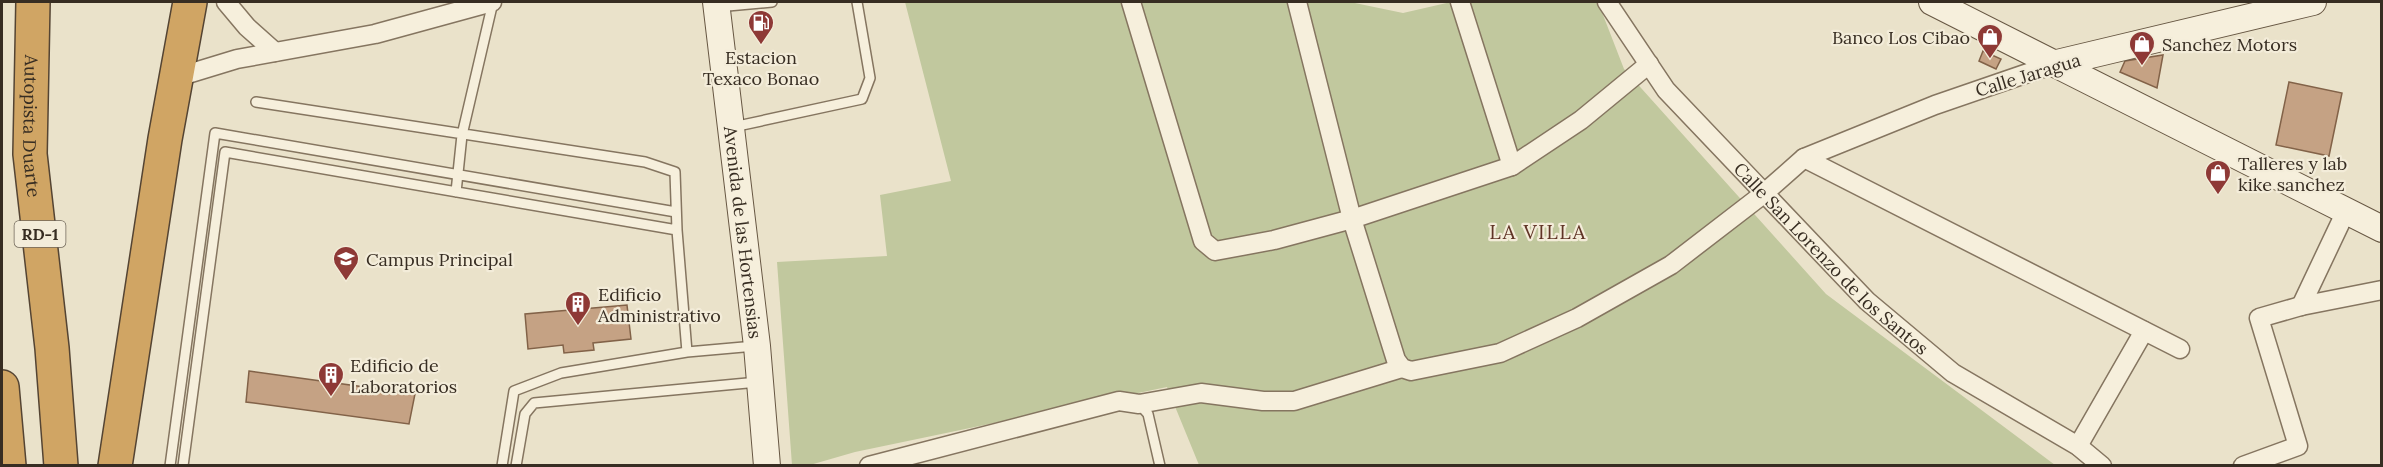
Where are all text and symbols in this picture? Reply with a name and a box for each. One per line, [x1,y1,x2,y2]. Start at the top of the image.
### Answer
fuel station icon: Estacion Texaco Bonao [746,8,776,46]
shop icon: Banco Los Cibao [1975,22,2005,60]
place label: Banco Los Cibao [1832,26,1970,49]
shop icon: Sanchez Motors [2127,29,2157,67]
place label: Sanchez Motors [2162,33,2297,56]
place label: Estacion Texaco Bonao [703,46,819,90]
street label: Calle Jaragua [1973,48,2083,102]
street label: Autopista Duarte [18,53,46,199]
street label: Avenida de las Hortensias [719,124,768,340]
place label: Talleres y lab kike sanchez [2238,152,2347,196]
street label: Calle San Lorenzo de los Santos [1729,157,1934,359]
shop icon: Talleres y lab kike sanchez [2203,158,2233,196]
district label: LA VILLA [1489,219,1587,244]
road number: RD-1 [15,221,66,247]
school or university icon: Campus Principal [331,244,361,282]
place label: Campus Principal [366,248,513,271]
place label: Edificio Administrativo [597,283,721,327]
building icon: Edificio Administrativo [563,289,593,327]
place label: Edificio de Laboratorios [350,354,457,398]
building icon: Edificio de Laboratorios [316,360,346,398]

